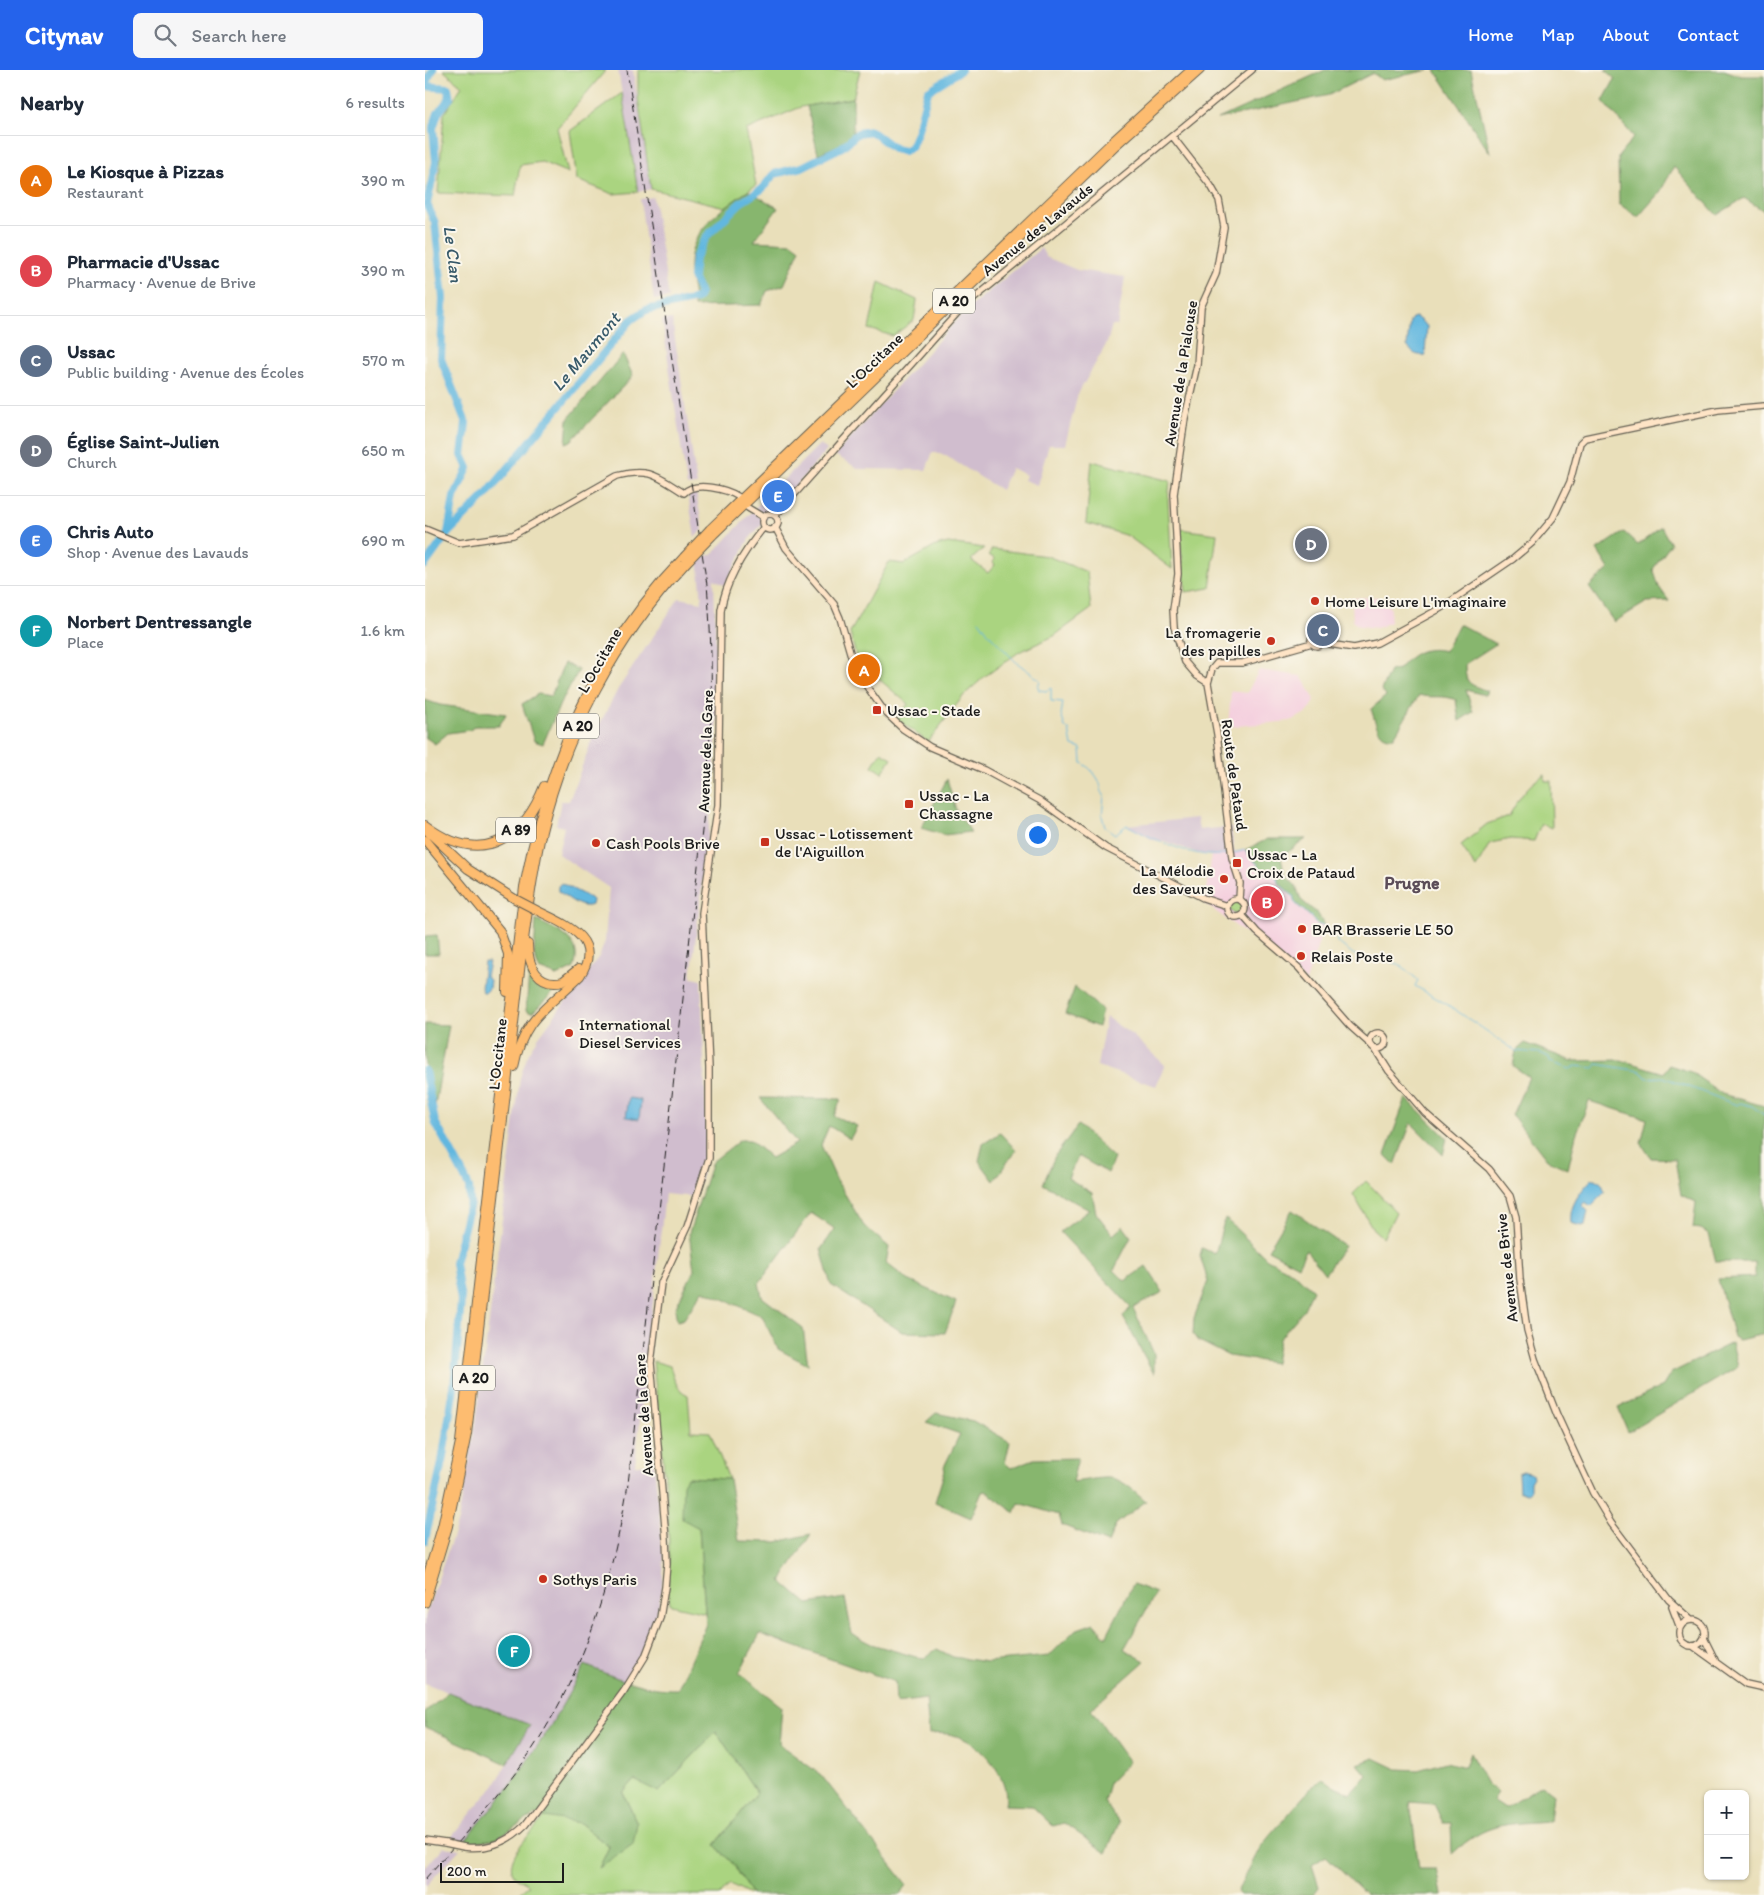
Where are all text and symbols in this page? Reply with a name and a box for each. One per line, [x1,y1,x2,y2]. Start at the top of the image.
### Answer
search box [133,13,483,58]
text: Citynav [25,21,103,50]
icon: search [151,21,179,49]
text: Search here [191,24,287,47]
text: Home [1468,24,1514,46]
text: Map [1542,24,1575,46]
text: About [1603,24,1649,46]
text: Contact [1677,24,1739,46]
text: Nearby [20,90,84,115]
text: 6 results [345,93,405,112]
text: Le Kiosque à Pizzas [67,160,224,183]
text: A [31,171,41,190]
text: 390 m [361,171,405,190]
street label: Avenue des Lavauds [978,179,1097,280]
text: Restaurant [67,183,144,202]
water label: Le Clan [439,224,467,284]
text: Pharmacie d'Ussac [67,250,219,273]
text: B [31,261,41,280]
text: 390 m [361,261,405,280]
text: Pharmacy · Avenue de Brive [67,273,256,292]
road number: A 20 [933,288,975,314]
street label: Avenue de la Pialouse [1160,299,1201,447]
water label: Le Maumont [547,307,627,396]
street label: L'Occitane [842,328,907,392]
text: Ussac [67,340,115,363]
text: C [31,351,41,370]
text: 570 m [362,351,405,370]
text: Public building · Avenue des Écoles [67,363,304,382]
text: Église Saint-Julien [67,430,219,453]
text: D [31,441,41,460]
text: 650 m [361,441,405,460]
text: Church [67,453,117,472]
pin: E [762,477,794,515]
text: Chris Auto [67,520,154,543]
pin: D [1295,525,1327,563]
text: E [32,531,40,550]
text: 690 m [361,531,405,550]
text: Shop · Avenue des Lavauds [67,543,249,562]
place label: Home Leisure L'imaginaire [1325,592,1507,611]
marker: Home Leisure L'imaginaire [1309,595,1321,607]
text: Norbert Dentressangle [67,610,252,633]
pin: C [1307,611,1339,649]
text: F [32,621,40,640]
text: 1.6 km [360,621,405,640]
place label: La fromagerie des papilles [1165,623,1261,660]
street label: L'Occitane [573,624,626,696]
text: Place [67,633,104,652]
marker: La fromagerie des papilles [1265,635,1277,647]
pin: A [848,651,880,689]
street label: Avenue de la Gare [694,689,717,813]
place label: Ussac - Stade [887,701,981,720]
marker: Ussac - Stade [871,704,883,716]
road number: A 20 [557,714,599,738]
street label: Route de Pataud [1217,718,1252,832]
place label: Ussac - La Chassagne [919,786,993,823]
marker: Ussac - La Chassagne [903,798,915,810]
road number: A 89 [496,818,536,842]
your location [1025,822,1051,848]
place label: Ussac - Lotissement de l'Aiguillon [775,824,913,861]
place label: Cash Pools Brive [606,834,720,853]
marker: Ussac - Lotissement de l'Aiguillon [759,836,771,848]
marker: Cash Pools Brive [590,837,602,849]
place label: Ussac - La Croix de Pataud [1247,845,1356,882]
marker: Ussac - La Croix de Pataud [1231,857,1243,869]
place label: La Mélodie des Saveurs [1133,861,1214,898]
district label: Prugne [1384,872,1440,894]
marker: La Mélodie des Saveurs [1218,873,1230,885]
pin: B [1251,883,1283,921]
place label: BAR Brasserie LE 50 [1312,920,1454,939]
marker: BAR Brasserie LE 50 [1296,923,1308,935]
place label: Relais Poste [1311,947,1393,966]
marker: Relais Poste [1295,950,1307,962]
place label: International Diesel Services [579,1015,681,1052]
street label: L'Occitane [484,1017,511,1091]
marker: International Diesel Services [563,1027,575,1039]
street label: Avenue de Brive [1491,1212,1522,1323]
street label: Avenue de la Gare [630,1353,657,1477]
road number: A 20 [453,1366,495,1390]
place label: Sothys Paris [553,1570,637,1589]
marker: Sothys Paris [537,1573,549,1585]
pin: F [498,1632,530,1670]
map controls [1704,1790,1749,1880]
button: + [1704,1790,1749,1835]
button: − [1704,1835,1749,1880]
scale bar [440,1860,564,1883]
text: 200 m [447,1863,487,1880]

